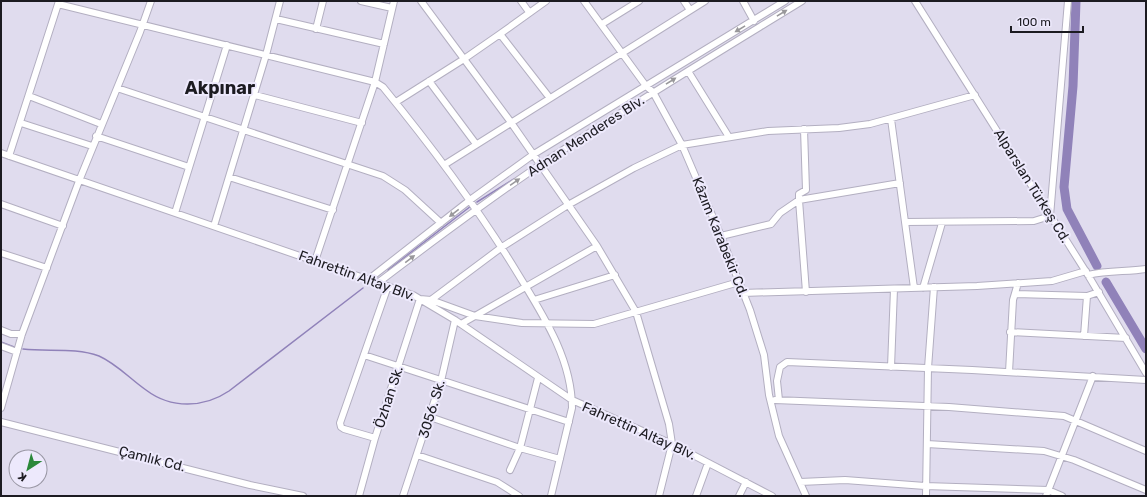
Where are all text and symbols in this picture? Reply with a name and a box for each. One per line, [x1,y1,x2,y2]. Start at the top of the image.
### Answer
scale bar [1011,8,1083,34]
one-way arrow [776,10,788,17]
text: 100 m [1017,15,1051,29]
one-way arrow [735,25,745,33]
district label: Akpınar [185,77,255,99]
one-way arrow [665,78,677,85]
street label: Adnan Menderes Blv. [524,92,648,180]
street label: Alparslan Türkeş Cd. [990,126,1074,246]
street label: Kâzım Karabekir Cd. [688,175,752,299]
one-way arrow [510,178,520,186]
one-way arrow [449,209,460,217]
street label: Fahrettin Altay Blv. [296,247,418,305]
one-way arrow [405,255,415,263]
street label: Özhan Sk. [371,364,407,430]
street label: 3056. Sk. [415,378,449,440]
street label: Fahrettin Altay Blv. [579,398,699,464]
street label: Çamlık Cd. [117,443,187,475]
north arrow [8,449,48,489]
text: K [15,469,29,484]

